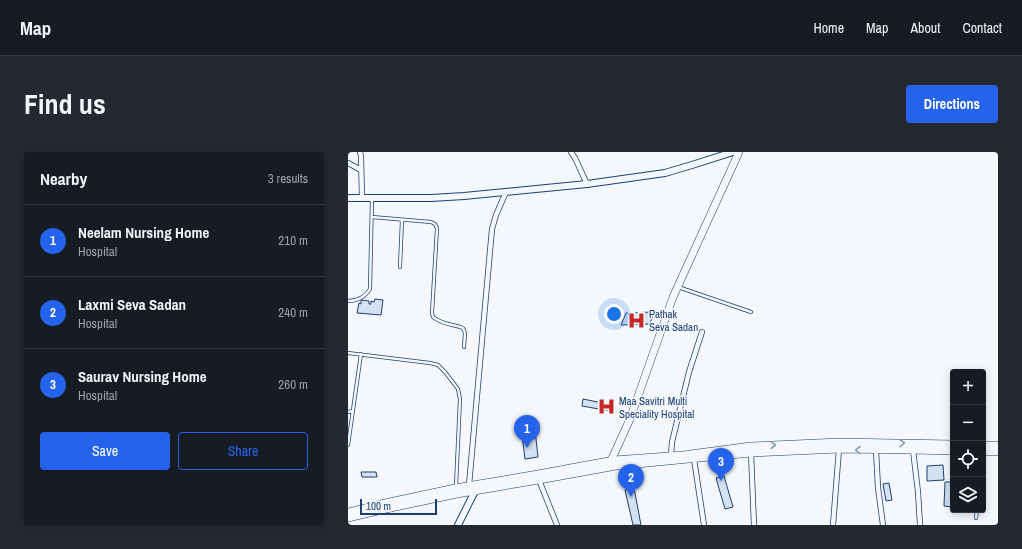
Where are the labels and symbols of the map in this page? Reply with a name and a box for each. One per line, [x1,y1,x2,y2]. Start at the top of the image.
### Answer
your location [604,304,624,324]
place label: Pathak Seva Sadan [649,307,698,334]
hospital icon: Pathak Seva Sadan [626,310,646,330]
place label: Maa Savitri Multi Speciality Hospital [619,394,694,421]
hospital icon: Maa Savitri Multi Speciality Hospital [596,397,616,417]
pin: 1 [514,415,540,448]
one-way arrow [899,438,905,447]
one-way arrow [770,441,776,450]
one-way arrow [855,446,861,454]
pin: 3 [708,448,734,481]
pin: 2 [618,464,644,497]
scale bar [360,497,437,516]

